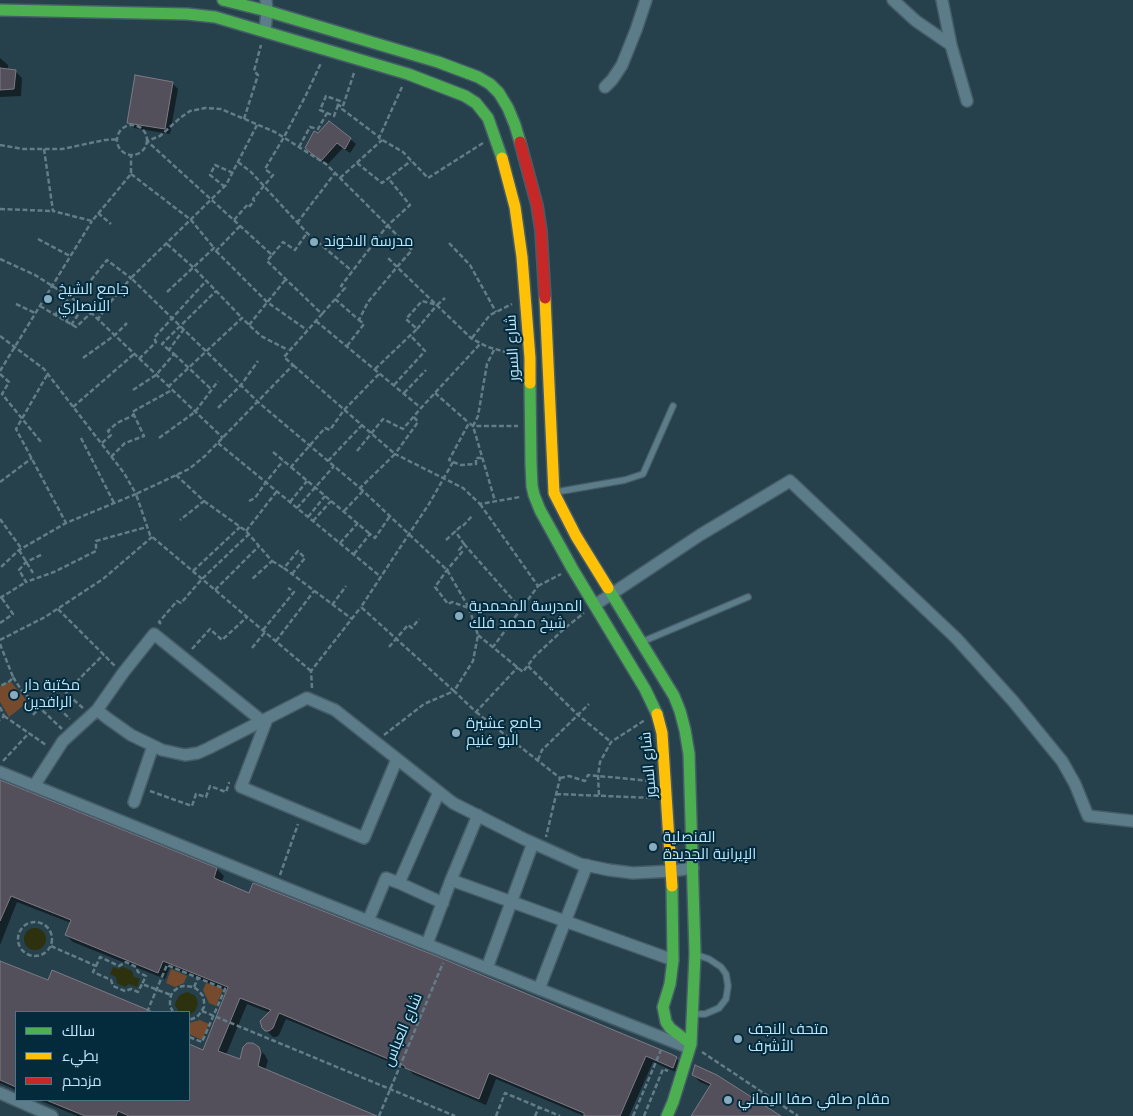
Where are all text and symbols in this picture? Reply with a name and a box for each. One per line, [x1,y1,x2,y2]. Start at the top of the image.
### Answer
place label: مدرسة الاخوند [324,233,413,251]
marker: مدرسة الاخوند [308,236,320,248]
place label: جامع الشيخ الانصاري [58,281,129,316]
marker: جامع الشيخ الانصاري [42,293,54,305]
street label: شارع السور [502,314,524,382]
place label: المدرسة المحمدية شيخ محمد فلك [469,598,582,633]
marker: المدرسة المحمدية شيخ محمد فلك [453,610,465,622]
place label: مكتبة دار الرافدين [24,677,80,712]
marker: مكتبة دار الرافدين [8,689,20,701]
place label: جامع عشيرة البو غنيم [466,715,541,750]
marker: جامع عشيرة البو غنيم [450,727,462,739]
street label: شارع السور [637,731,661,799]
place label: القنصلية الإيرانية الجديدة [663,829,756,864]
marker: القنصلية الإيرانية الجديدة [647,841,659,853]
street label: شارع العباس [380,991,426,1069]
legend [15,1011,190,1101]
place label: متحف النجف الأشرف [748,1021,828,1056]
text: سالك [62,1022,95,1040]
marker: متحف النجف الأشرف [732,1033,744,1045]
text: بطيء [62,1047,99,1065]
text: مزدحم [62,1072,102,1090]
place label: مقام صافي صفا اليماني [738,1091,890,1109]
marker: مقام صافي صفا اليماني [722,1094,734,1106]

